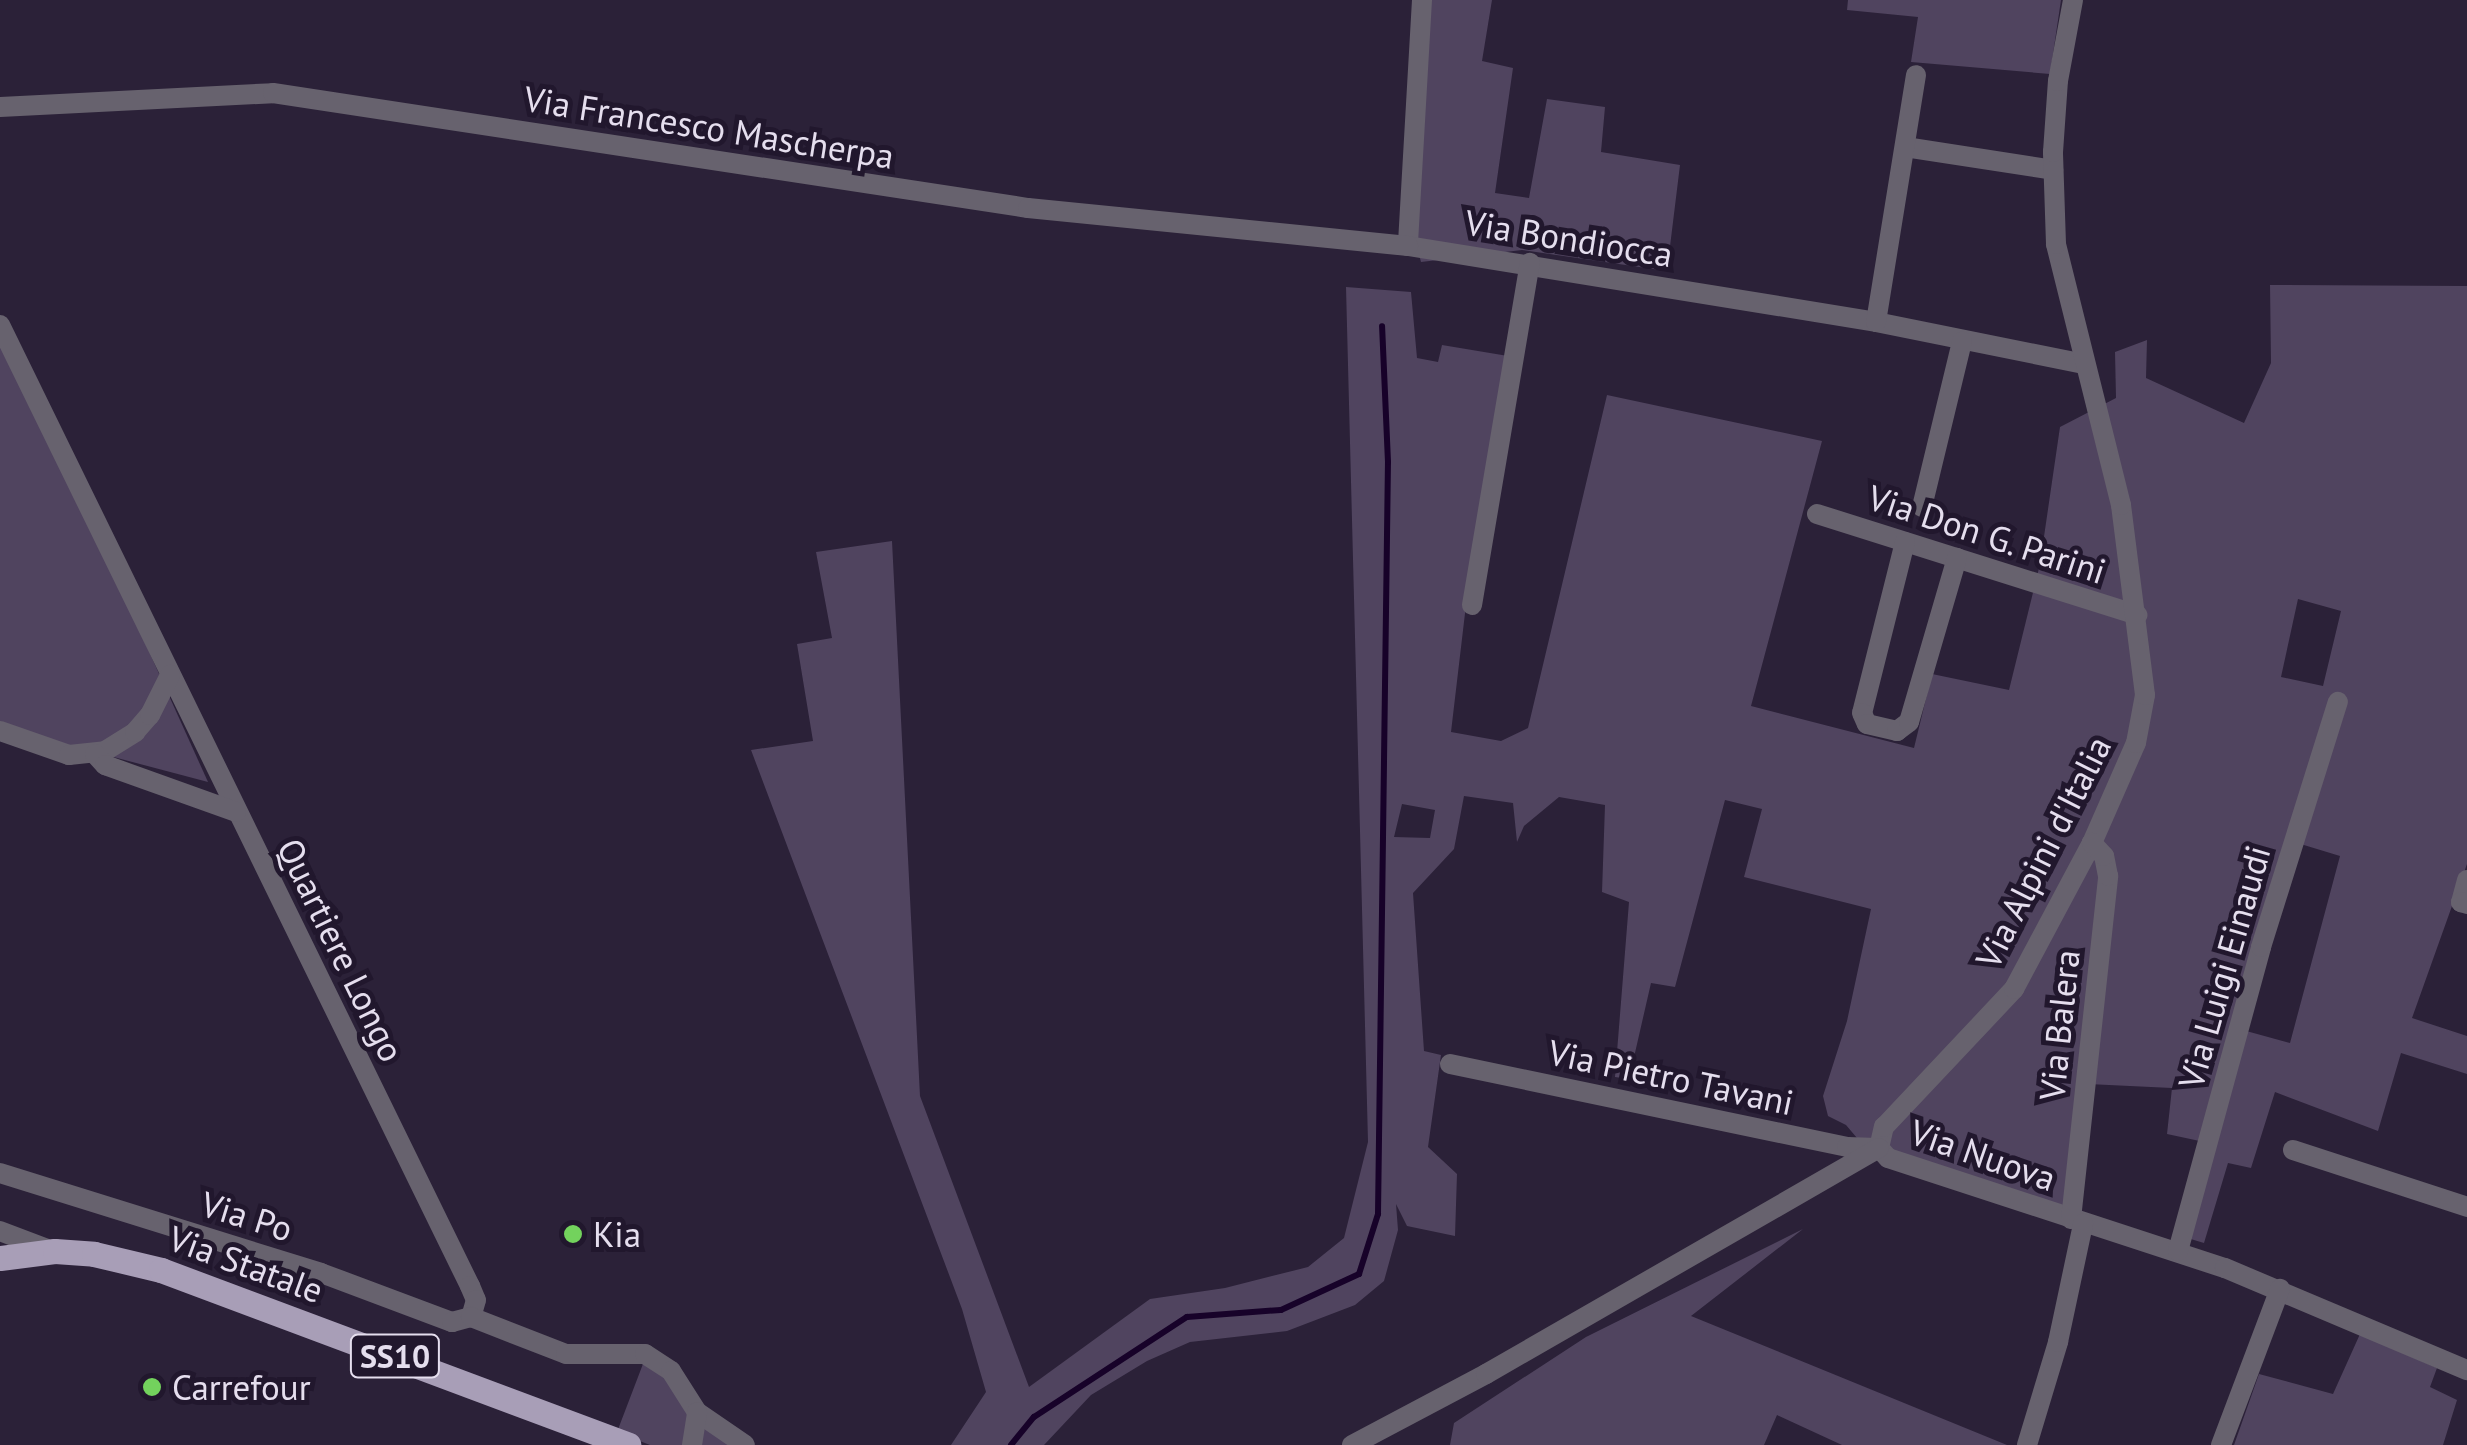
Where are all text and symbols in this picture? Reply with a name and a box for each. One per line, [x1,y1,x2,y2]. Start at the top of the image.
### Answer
street label: Via Francesco Mascherpa [521,77,897,177]
street label: Via Bondiocca [1462,201,1676,275]
street label: Via Don G. Parini [1862,475,2112,593]
street label: Via Alpini d'Italia [1966,729,2120,975]
street label: Quartiere Longo [269,832,413,1068]
street label: Via Luigi Einaudi [2169,841,2279,1093]
street label: Via Balera [2030,948,2088,1102]
street label: Via Pietro Tavani [1544,1030,1798,1124]
street label: Via Nuova [1905,1111,2061,1199]
street label: Via Po [196,1182,298,1250]
place label: Kia [593,1213,641,1255]
street label: Via Statale [163,1217,329,1311]
marker: Kia [562,1223,584,1245]
road number: SS10 [348,1329,442,1383]
place label: Carrefour [172,1366,311,1408]
marker: Carrefour [141,1376,163,1398]

